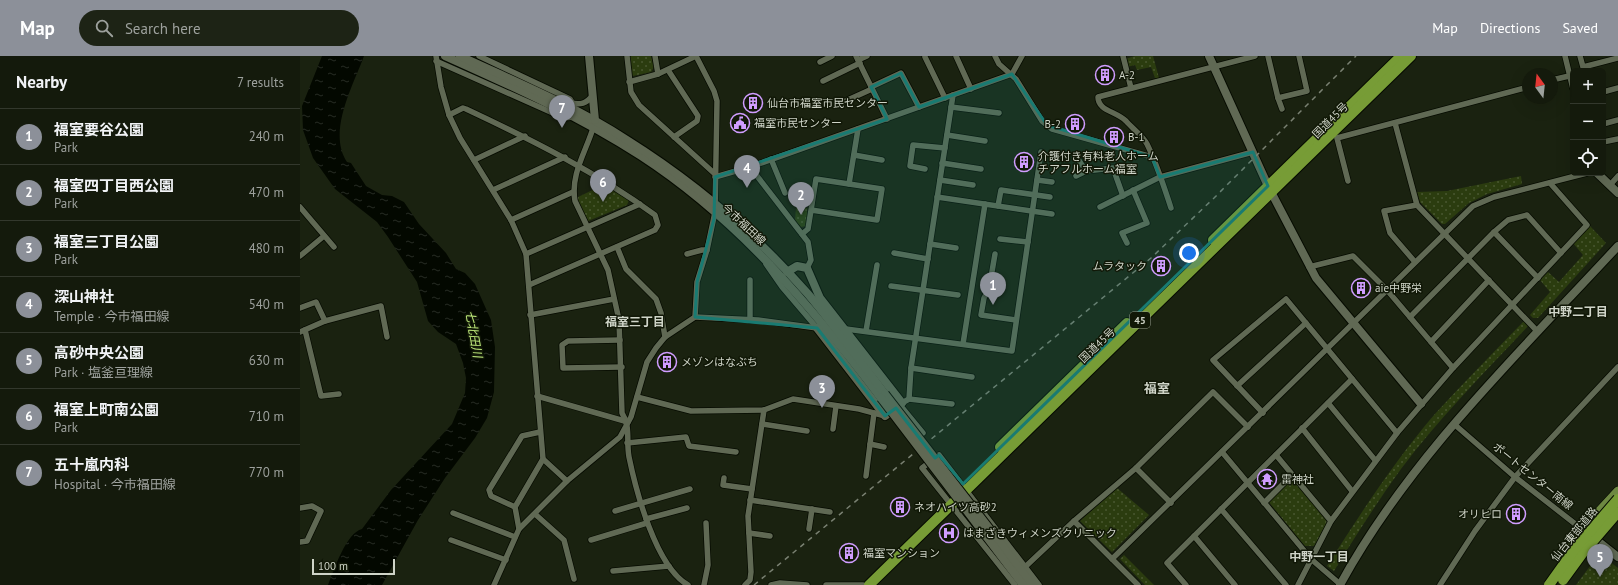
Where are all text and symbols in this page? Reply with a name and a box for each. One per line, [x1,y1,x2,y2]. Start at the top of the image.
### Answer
search box [79,10,359,46]
text: Map [20,16,55,40]
icon: search [93,17,115,39]
text: Search here [125,19,201,38]
text: Map [1432,19,1458,37]
text: Directions [1480,19,1540,37]
text: Saved [1562,19,1598,37]
building icon: A-2 [1094,64,1116,86]
place label: A-2 [1119,68,1135,82]
north arrow [1522,68,1558,104]
map controls [1570,68,1606,176]
button: + [1570,68,1606,104]
text: Nearby [16,71,67,93]
text: 7 results [237,74,284,91]
building icon: 仙台市福室市民センター [742,92,764,114]
pin: 7 [549,95,575,128]
place label: 仙台市福室市民センター [767,96,888,110]
street label: 国道45号 [1309,99,1351,141]
button: − [1570,104,1606,140]
public building icon: 福室市民センター [729,112,751,134]
building icon: B-2 [1064,113,1086,135]
place label: 福室市民センター [754,116,842,130]
place label: B-2 [1045,117,1061,131]
text: 福室要谷公園 [54,120,144,139]
building icon: B-1 [1103,126,1125,148]
text: 1 [25,128,33,145]
text: 240 m [249,128,284,145]
place label: B-1 [1128,130,1144,144]
text: Park [54,139,78,156]
button: locate [1570,140,1606,176]
place label: 介護付き有料老人ホーム チアフルホーム福室 [1038,149,1159,176]
building icon: 介護付き有料老人ホーム チアフルホーム福室 [1013,151,1035,173]
pin: 4 [734,155,760,188]
pin: 6 [590,169,616,202]
text: 福室四丁目西公園 [54,176,174,195]
pin: 2 [788,182,814,215]
text: 2 [25,184,33,201]
text: 470 m [249,184,284,201]
text: Park [54,195,78,212]
street label: 今市福田線 [719,200,769,248]
text: 福室三丁目公園 [54,232,159,251]
text: 3 [25,240,33,257]
text: 480 m [249,240,284,257]
your location [1179,243,1199,263]
text: Park [54,251,78,268]
building icon: ムラタック [1150,255,1172,277]
place label: ムラタック [1093,259,1147,273]
pin: 1 [980,272,1006,305]
building icon: aie中野栄 [1350,277,1372,299]
place label: aie中野栄 [1375,281,1422,295]
text: 深山神社 [54,287,114,306]
text: 4 [25,296,33,313]
text: 540 m [249,296,284,313]
district label: 中野二丁目 [1548,304,1608,319]
text: Temple · 今市福田線 [54,308,170,325]
water label: 七北田川 [462,309,486,361]
road number: 45 [1130,312,1150,328]
district label: 福室三丁目 [605,314,665,329]
street label: 国道45号 [1076,324,1118,366]
text: 高砂中央公園 [54,343,144,362]
building icon: メゾンはなぶち [656,351,678,373]
text: 5 [25,352,33,369]
text: 630 m [249,352,284,369]
place label: メゾンはなぶち [681,355,758,369]
text: Park · 塩釜亘理線 [54,364,153,381]
pin: 3 [809,375,835,408]
district label: 福室 [1144,380,1170,397]
text: 福室上町南公園 [54,400,159,419]
text: 6 [25,408,33,425]
text: 710 m [249,408,284,425]
text: Park [54,419,78,436]
street label: ポートセンター南線 [1490,439,1576,513]
text: 五十嵐内科 [54,455,129,474]
text: 7 [25,464,33,481]
text: 770 m [249,464,284,481]
temple icon: 雷神社 [1256,468,1278,490]
place label: 雷神社 [1281,472,1314,486]
text: Hospital · 今市福田線 [54,476,176,493]
building icon: ネオハイツ高砂2 [889,496,911,518]
place label: ネオハイツ高砂2 [914,500,997,514]
building icon: オリヒロ [1505,503,1527,525]
street label: 仙台東部道路 [1548,504,1600,564]
place label: オリヒロ [1458,507,1502,521]
hospital icon: はまざきウィメンズクリニック [938,522,960,544]
place label: はまざきウィメンズクリニック [963,526,1117,540]
building icon: 福室マンション [838,542,860,564]
pin: 5 [1587,544,1613,577]
place label: 福室マンション [863,546,940,560]
district label: 中野一丁目 [1289,549,1349,564]
scale bar [312,557,395,576]
text: 100 m [318,559,348,573]

